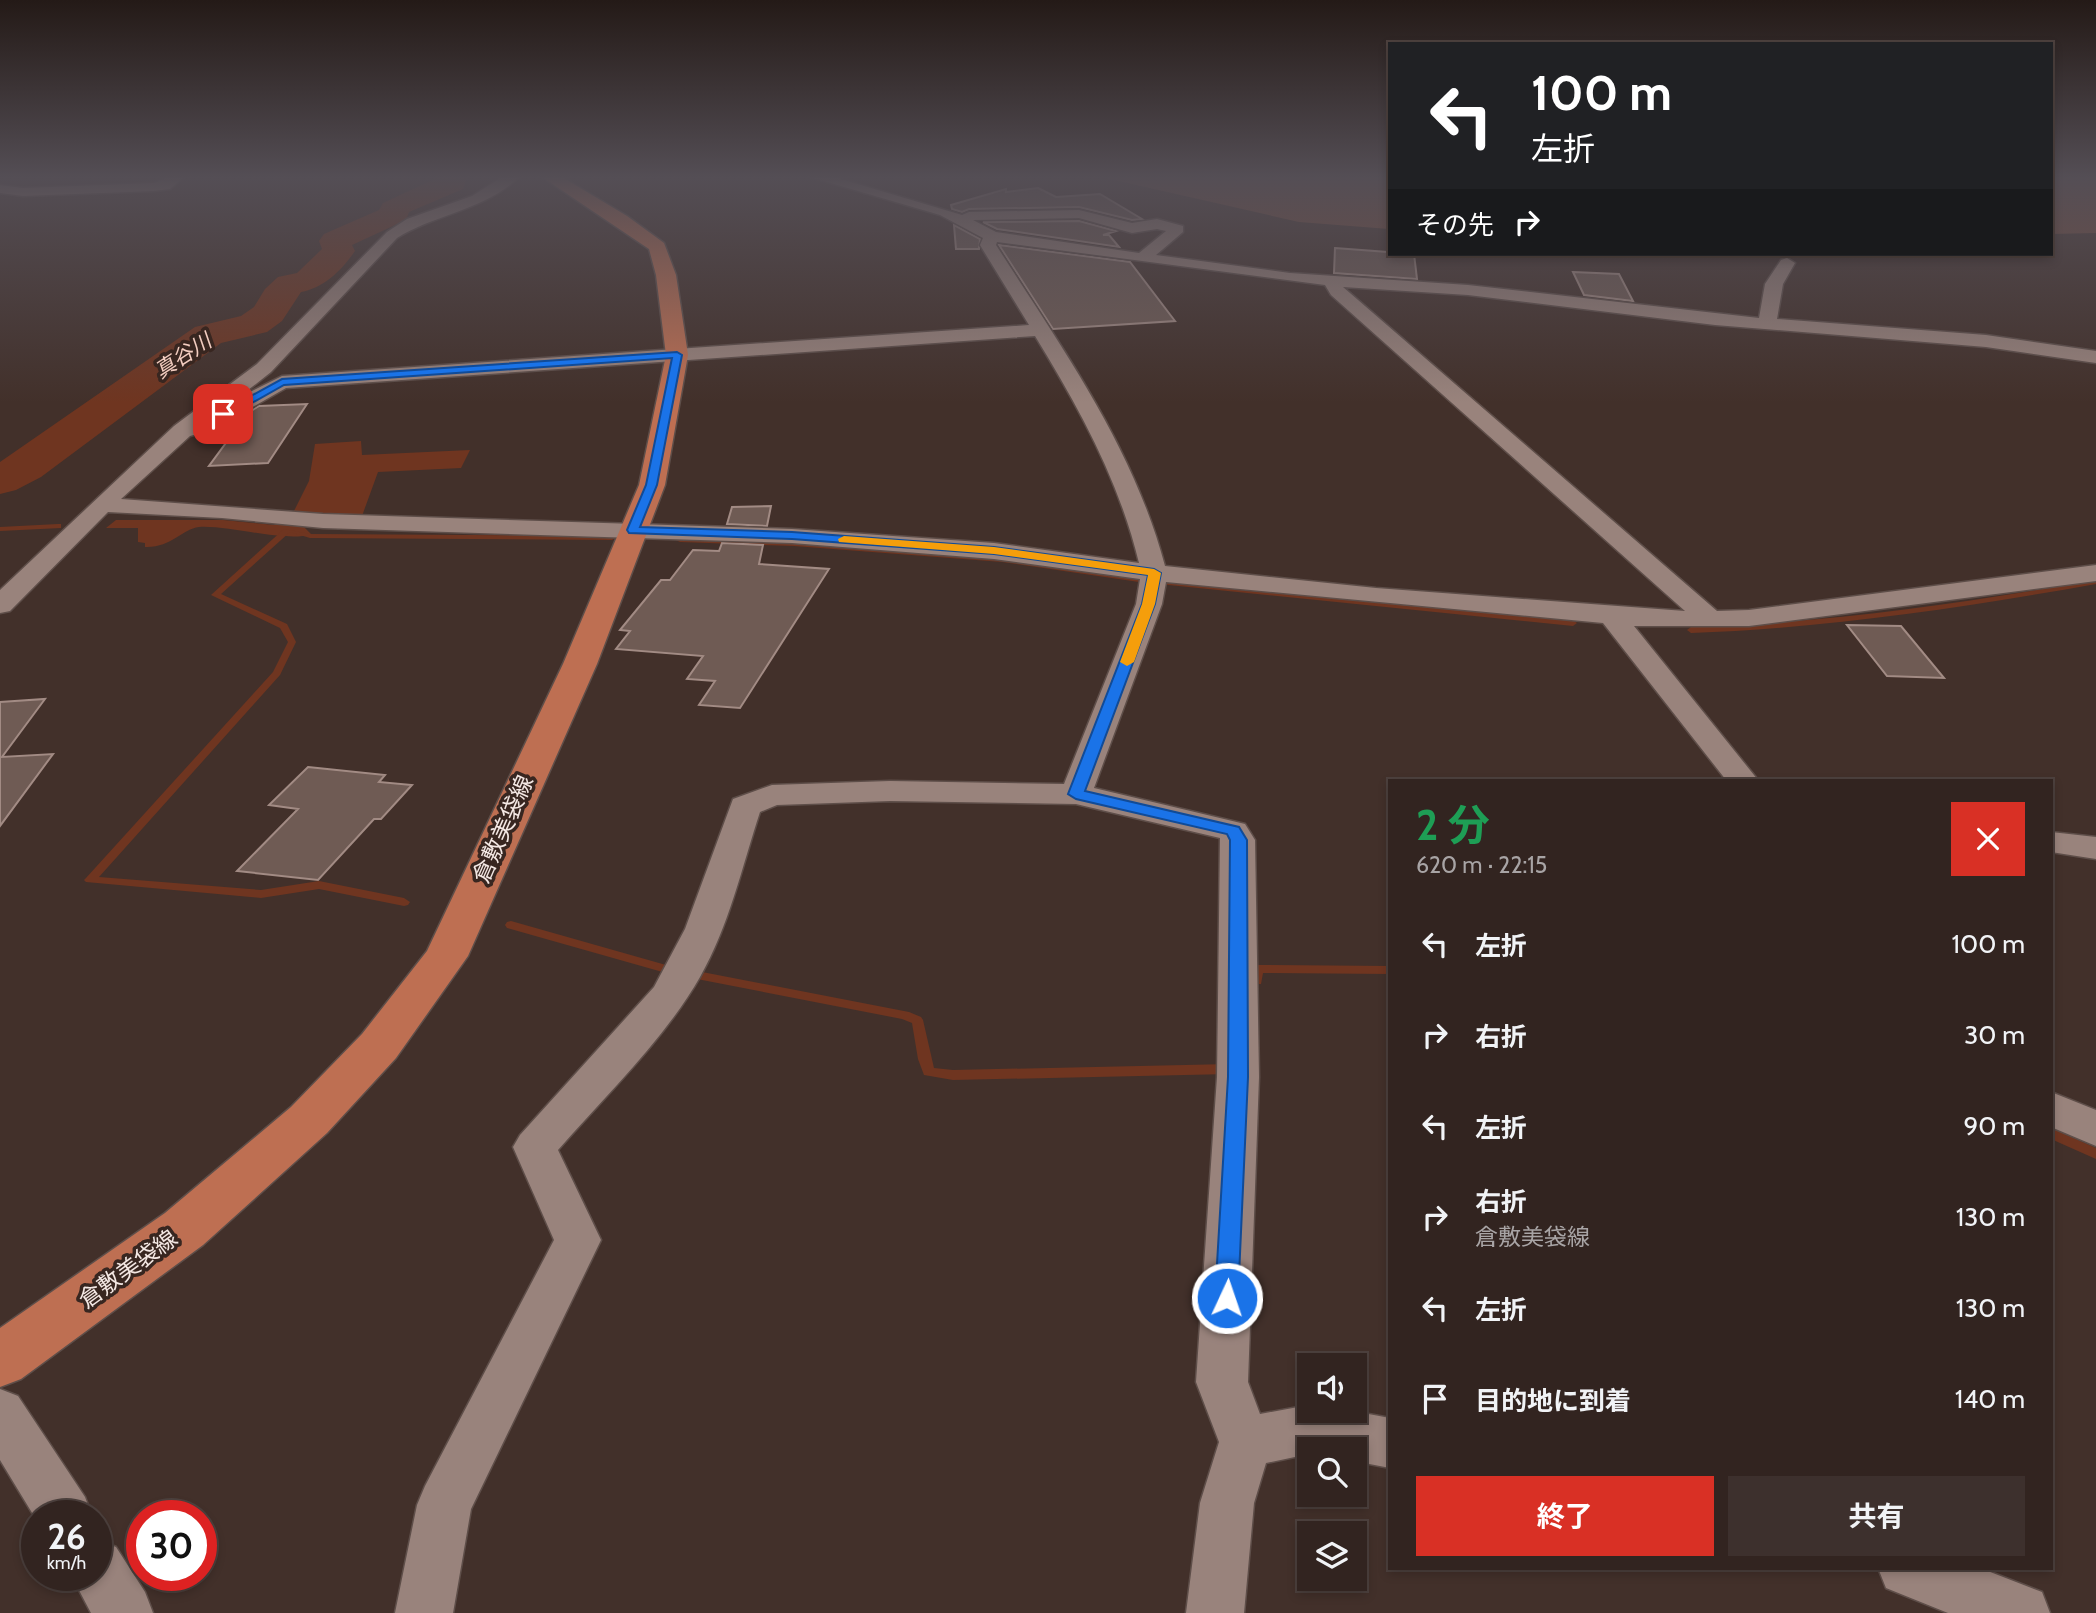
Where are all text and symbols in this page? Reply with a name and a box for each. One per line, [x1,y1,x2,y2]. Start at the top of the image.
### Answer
text: 100 m [1531,63,1672,122]
icon: left [1416,70,1507,161]
text: 左折 [1531,129,1595,168]
icon: right [1508,203,1546,241]
text: その先 [1416,209,1494,241]
water label: 真谷川 [150,327,218,383]
pin [193,384,253,444]
icon: arrive [204,395,242,433]
street label: 倉敷美袋線 [467,771,539,887]
text: 2 分 [1416,799,1490,851]
button: close [1951,802,2025,876]
text: 620 m · 22:15 [1416,851,1547,879]
icon: left [1416,925,1454,963]
text: 100 m [1952,928,2025,960]
text: 左折 [1475,930,1527,962]
icon: right [1416,1016,1454,1054]
text: 30 m [1964,1019,2025,1051]
text: 右折 [1475,1021,1527,1053]
icon: left [1416,1107,1454,1145]
text: 90 m [1963,1110,2025,1142]
text: 左折 [1475,1112,1527,1144]
text: 右折 [1475,1186,1527,1218]
icon: right [1416,1198,1454,1236]
text: 130 m [1956,1201,2025,1233]
text: 倉敷美袋線 [1475,1223,1590,1251]
street label: 倉敷美袋線 [73,1224,183,1314]
position arrow [1190,1261,1264,1335]
icon: left [1416,1289,1454,1327]
text: 130 m [1956,1292,2025,1324]
text: 左折 [1475,1294,1527,1326]
map controls [1297,1353,1367,1591]
button: sound [1297,1353,1367,1423]
icon: arrive [1416,1380,1454,1418]
text: 140 m [1955,1383,2025,1415]
text: 目的地に到着 [1475,1385,1631,1417]
button: search [1297,1437,1367,1507]
button: 終了 [1416,1476,1714,1556]
button: 共有 [1728,1476,2025,1556]
speed limit sign: 30 [126,1500,217,1591]
text: 26 [47,1515,86,1558]
button: layers [1297,1521,1367,1591]
text: km/h [47,1552,86,1574]

